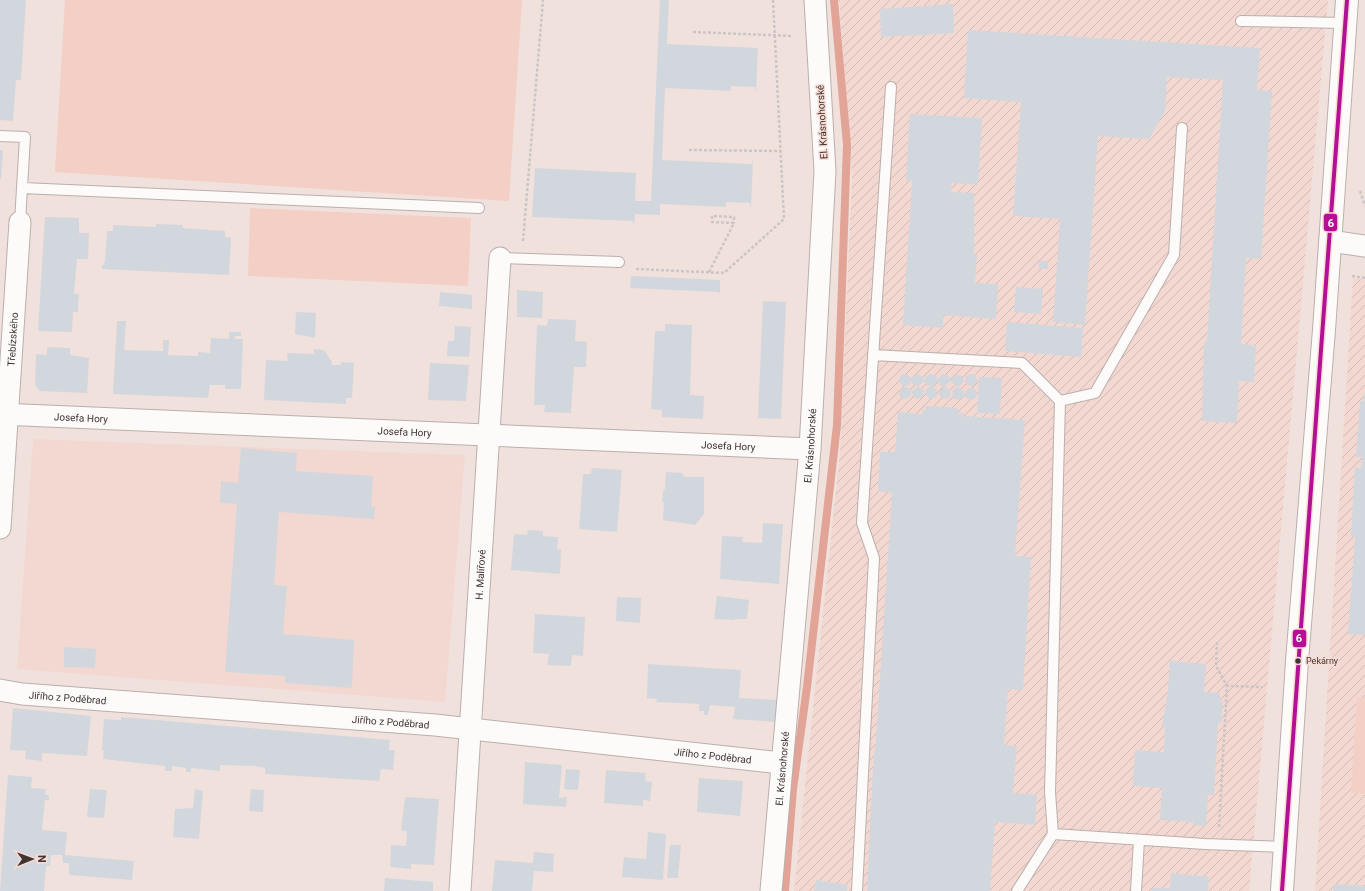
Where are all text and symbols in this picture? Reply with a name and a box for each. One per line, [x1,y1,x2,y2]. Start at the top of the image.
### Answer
street label: El. Krásnohorské [815,84,829,160]
line badge: 6 [1323,213,1338,232]
text: 6 [1328,217,1334,230]
street label: Třebízského [5,312,20,367]
street label: El. Krásnohorské [802,408,818,483]
street label: Josefa Hory [54,411,109,424]
street label: Josefa Hory [377,425,432,438]
street label: Josefa Hory [701,439,756,452]
street label: H. Malířové [473,549,487,600]
line badge: 6 [1292,629,1307,648]
text: 6 [1296,632,1302,645]
marker: Pekárny [1293,656,1303,666]
place label: Pekárny [1306,656,1339,666]
street label: Jiřího z Poděbrad [28,689,107,706]
street label: Jiřího z Poděbrad [351,713,430,730]
street label: El. Krásnohorské [773,731,791,806]
street label: Jiřího z Poděbrad [674,746,752,765]
north arrow [12,839,52,879]
text: N [35,855,48,863]

